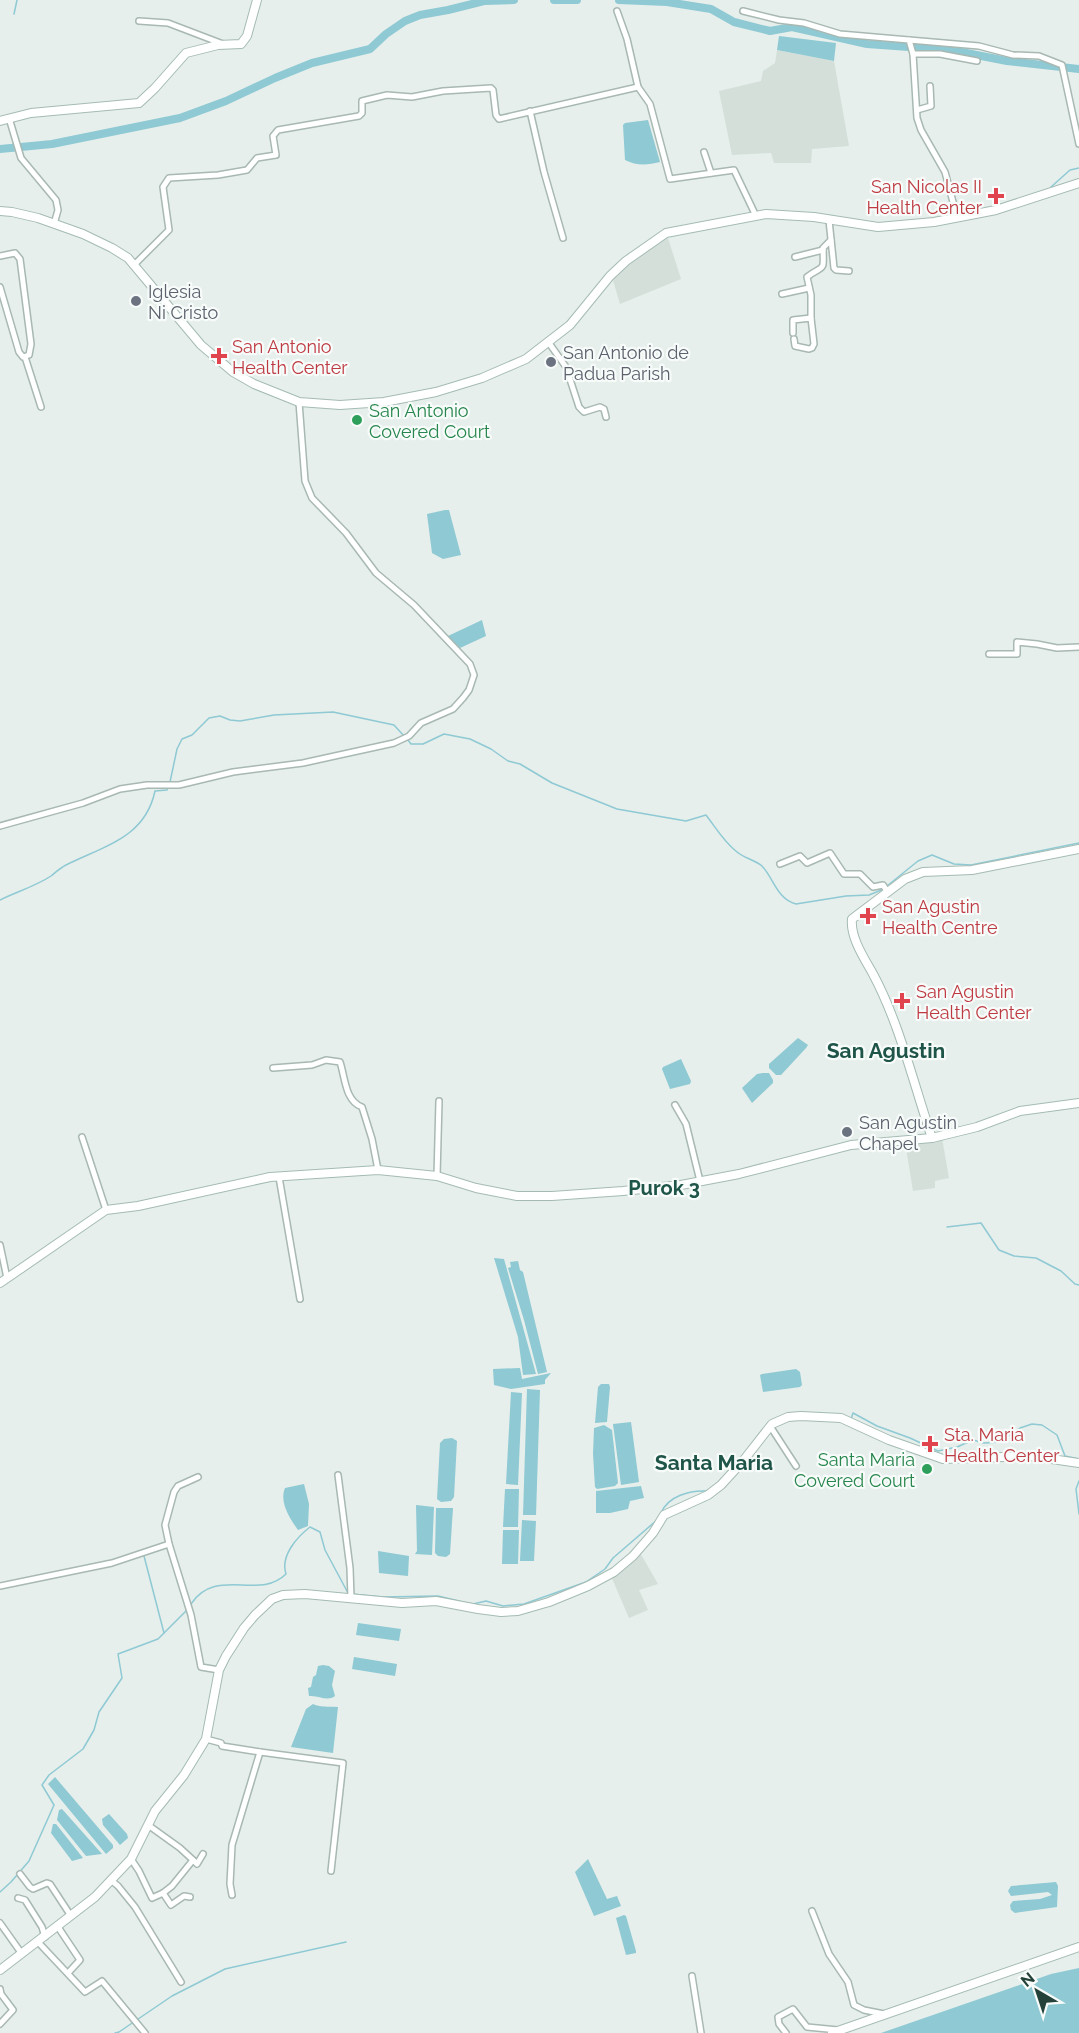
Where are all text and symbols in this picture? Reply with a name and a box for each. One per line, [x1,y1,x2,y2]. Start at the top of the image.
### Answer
place label: San Nicolas II Health Center [866,176,983,218]
marker: San Nicolas II Health Center [987,187,1005,205]
place label: Iglesia Ni Cristo [148,281,219,323]
marker: Iglesia Ni Cristo [129,294,143,308]
place label: San Antonio Health Center [232,336,348,378]
place label: San Antonio de Padua Parish [563,342,689,384]
marker: San Antonio Health Center [210,347,228,365]
marker: San Antonio de Padua Parish [544,355,558,369]
place label: San Antonio Covered Court [369,400,490,442]
marker: San Antonio Covered Court [350,413,364,427]
place label: San Agustin Health Centre [882,896,998,938]
marker: San Agustin Health Centre [859,907,877,925]
place label: San Agustin Health Center [916,981,1032,1023]
marker: San Agustin Health Center [893,992,911,1010]
district label: San Agustin [827,1038,945,1063]
place label: San Agustin Chapel [859,1112,957,1154]
marker: San Agustin Chapel [840,1125,854,1139]
district label: Purok 3 [628,1176,700,1200]
place label: Sta. Maria Health Center [944,1424,1060,1466]
marker: Sta. Maria Health Center [921,1435,939,1453]
place label: Santa Maria Covered Court [794,1449,915,1491]
district label: Santa Maria [655,1450,773,1475]
marker: Santa Maria Covered Court [920,1462,934,1476]
north arrow [1007,1961,1067,2021]
text: N [1017,1969,1039,1991]

